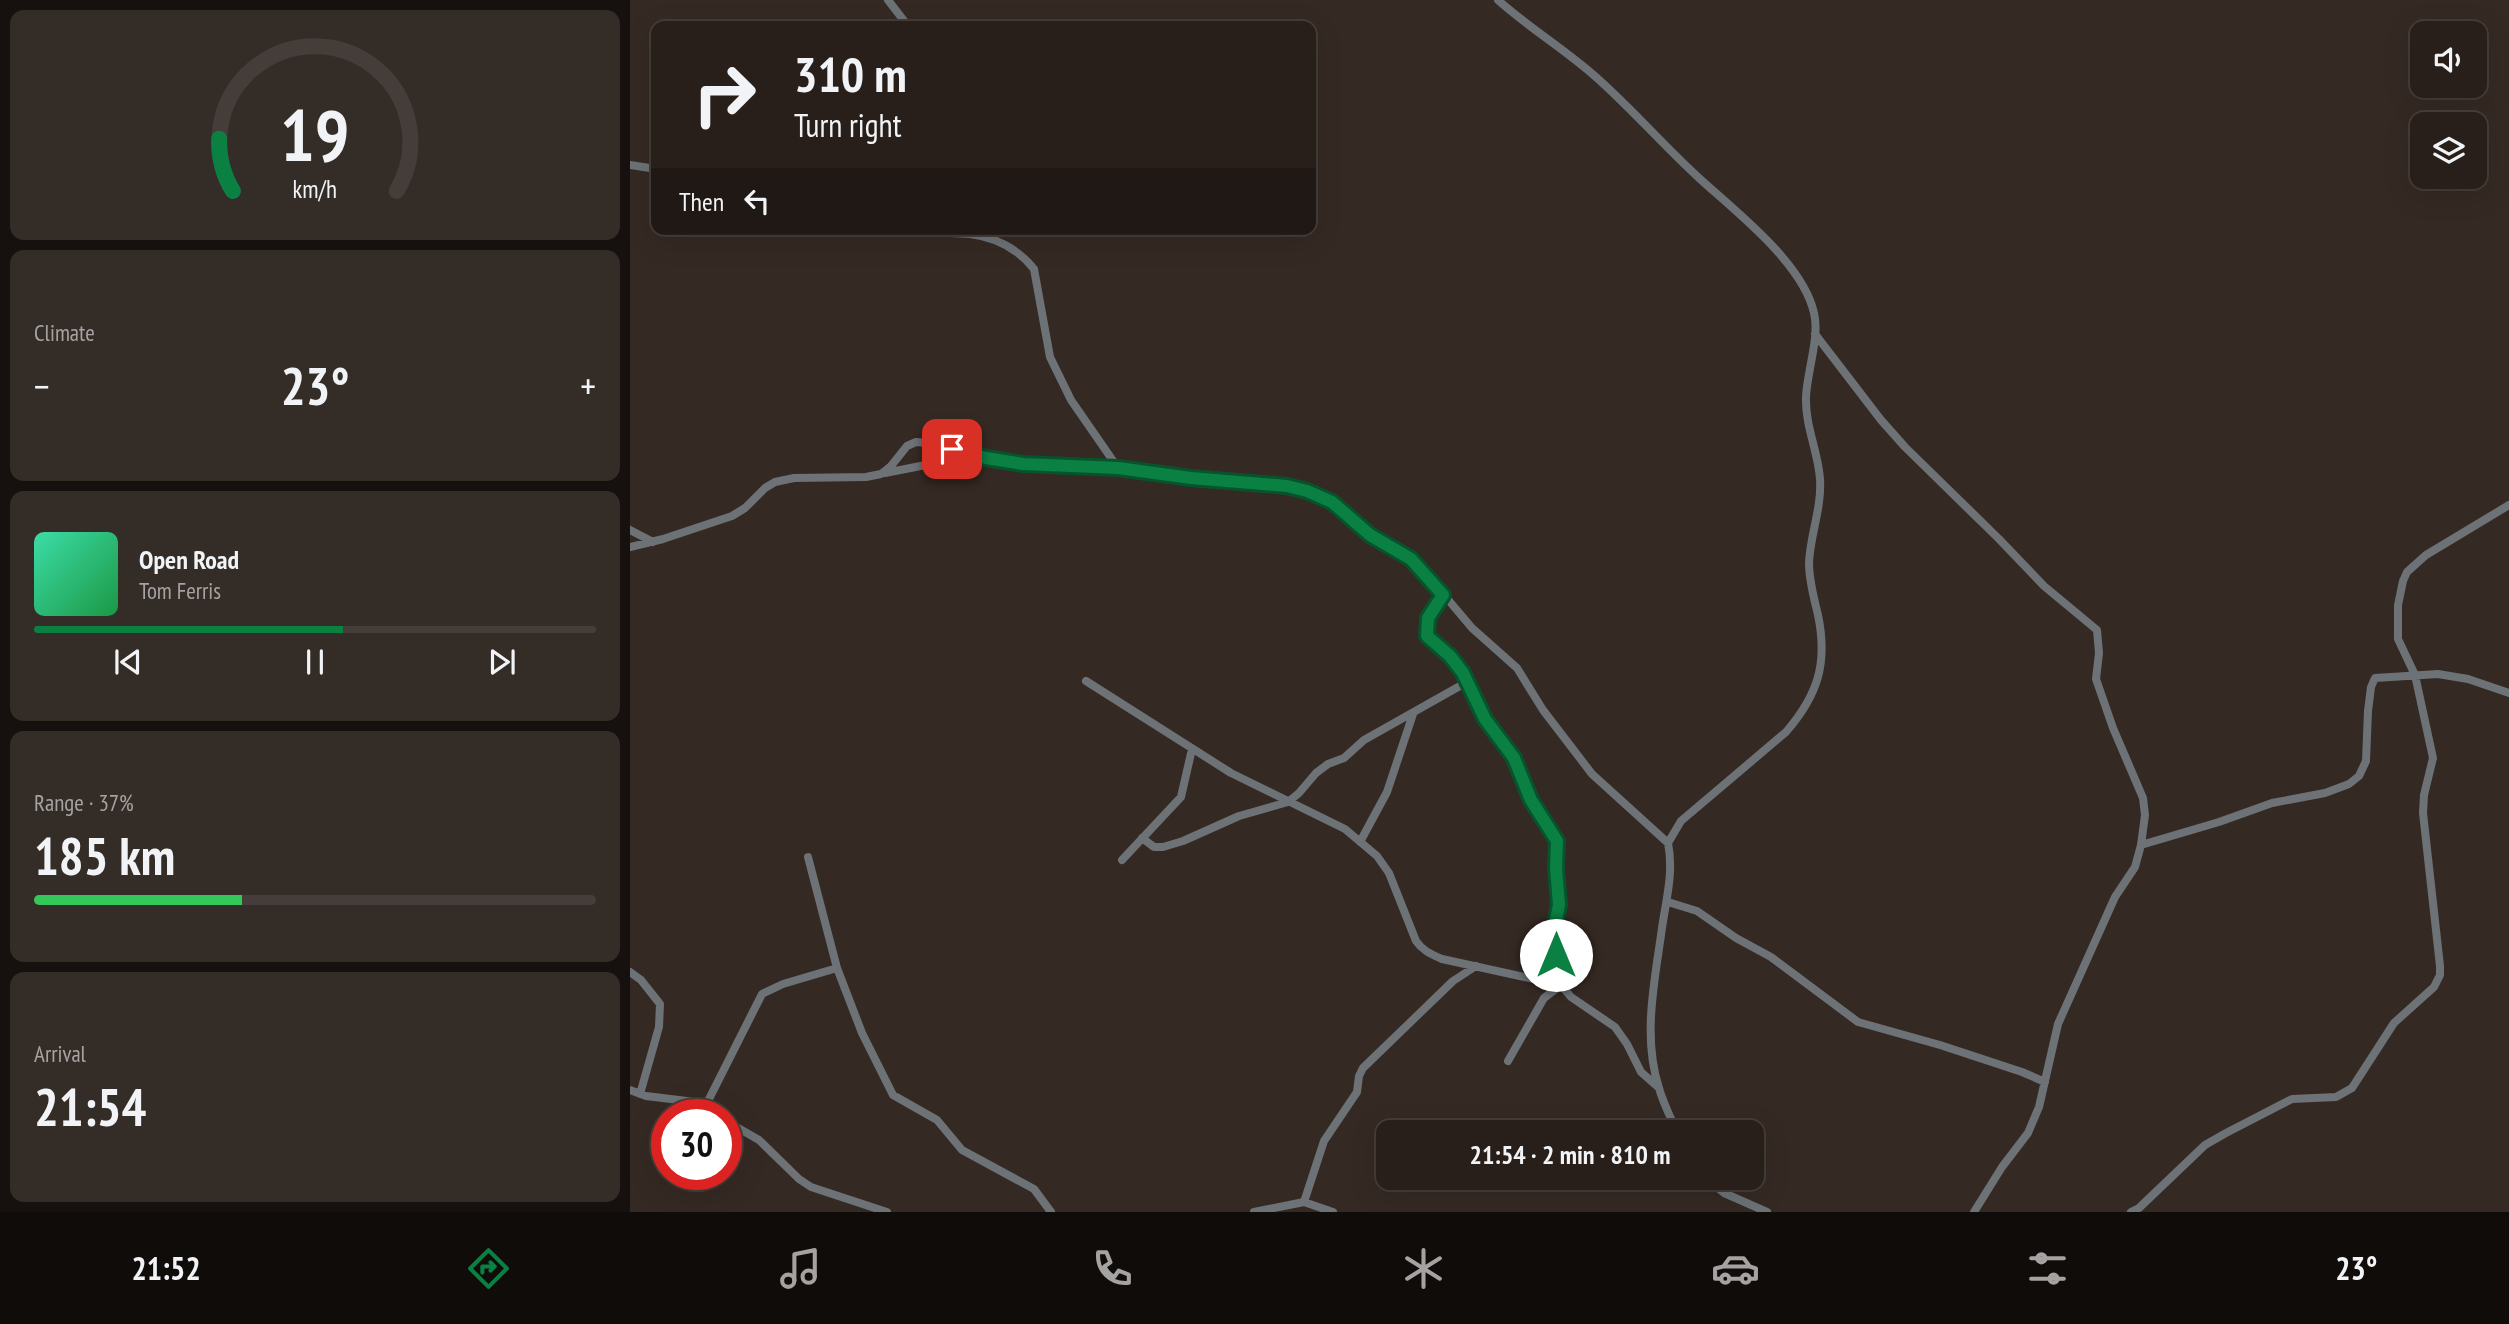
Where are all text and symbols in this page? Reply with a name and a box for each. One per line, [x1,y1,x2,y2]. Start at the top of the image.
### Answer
map controls [2410,21,2487,189]
button: sound [2410,21,2487,98]
text: 310 m [794,42,907,106]
icon: right [679,49,770,140]
text: 19 [280,88,350,182]
text: Turn right [794,104,902,146]
button: layers [2410,112,2487,189]
text: km/h [293,173,337,205]
icon: left [738,182,776,220]
text: Then [679,185,724,218]
text: Climate [34,318,95,347]
text: 23° [281,352,349,419]
text: − [34,361,50,410]
text: + [580,361,596,410]
pin [922,419,982,479]
icon: arrive [933,430,971,468]
text: Open Road [139,543,239,576]
text: Tom Ferris [139,576,221,605]
icon: previous [109,643,147,681]
icon: pause [296,643,334,681]
icon: next [483,643,521,681]
text: Range · 37% [34,788,134,817]
text: 185 km [34,822,175,889]
position arrow [1519,918,1593,992]
text: Arrival [34,1039,86,1068]
text: 21:54 [34,1073,146,1140]
speed limit sign: 30 [651,1099,742,1190]
text: 21:54 · 2 min · 810 m [1470,1138,1670,1171]
icon: directions [464,1244,513,1293]
icon: music [776,1244,825,1293]
icon: phone [1088,1244,1137,1293]
icon: climate [1399,1244,1448,1293]
icon: car [1711,1244,1760,1293]
icon: filters [2023,1244,2072,1293]
text: 21:52 [131,1247,201,1289]
text: 23° [2335,1247,2378,1289]

